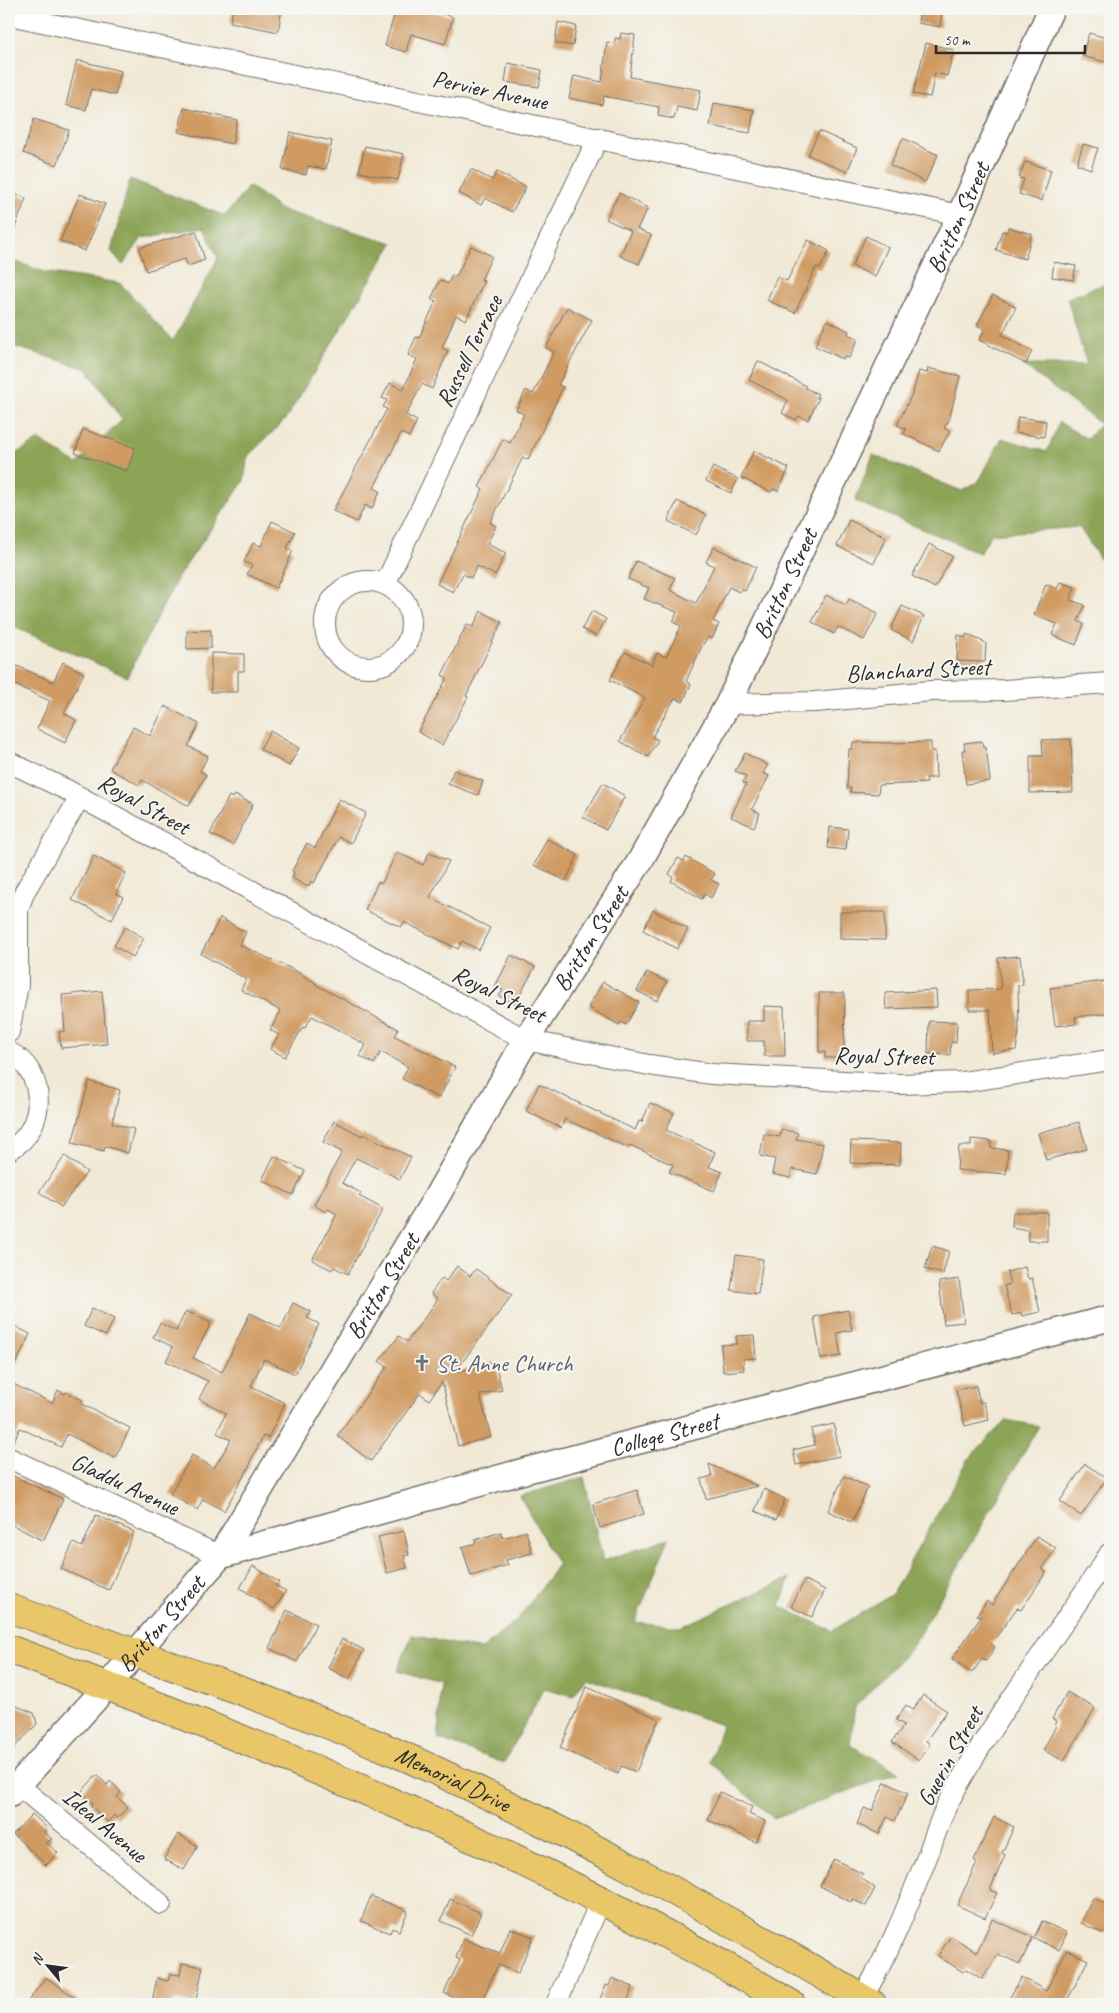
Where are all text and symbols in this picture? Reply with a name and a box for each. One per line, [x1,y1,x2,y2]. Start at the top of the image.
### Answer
scale bar [936,22,1085,54]
text: 50 m [944,31,971,50]
street label: Pervier Avenue [430,63,552,117]
street label: Britton Street [920,156,997,278]
street label: Russell Terrace [429,288,510,412]
street label: Britton Street [746,522,825,644]
street label: Blanchard Street [845,651,994,689]
street label: Royal Street [93,767,197,842]
street label: Britton Street [546,879,636,997]
street label: Royal Street [447,959,553,1030]
street label: Royal Street [834,1040,936,1072]
street label: Britton Street [339,1226,427,1345]
place label: St. Anne Church [436,1348,574,1378]
church icon: St. Anne Church [412,1353,432,1373]
street label: College Street [608,1405,725,1463]
street label: Gladdu Avenue [66,1446,186,1523]
street label: Britton Street [111,1568,213,1678]
street label: Guerin Street [910,1699,991,1811]
street label: Memorial Drive [391,1739,517,1820]
street label: Ideal Avenue [57,1781,155,1870]
north arrow [22,1940,72,1990]
text: N [28,1950,48,1968]

